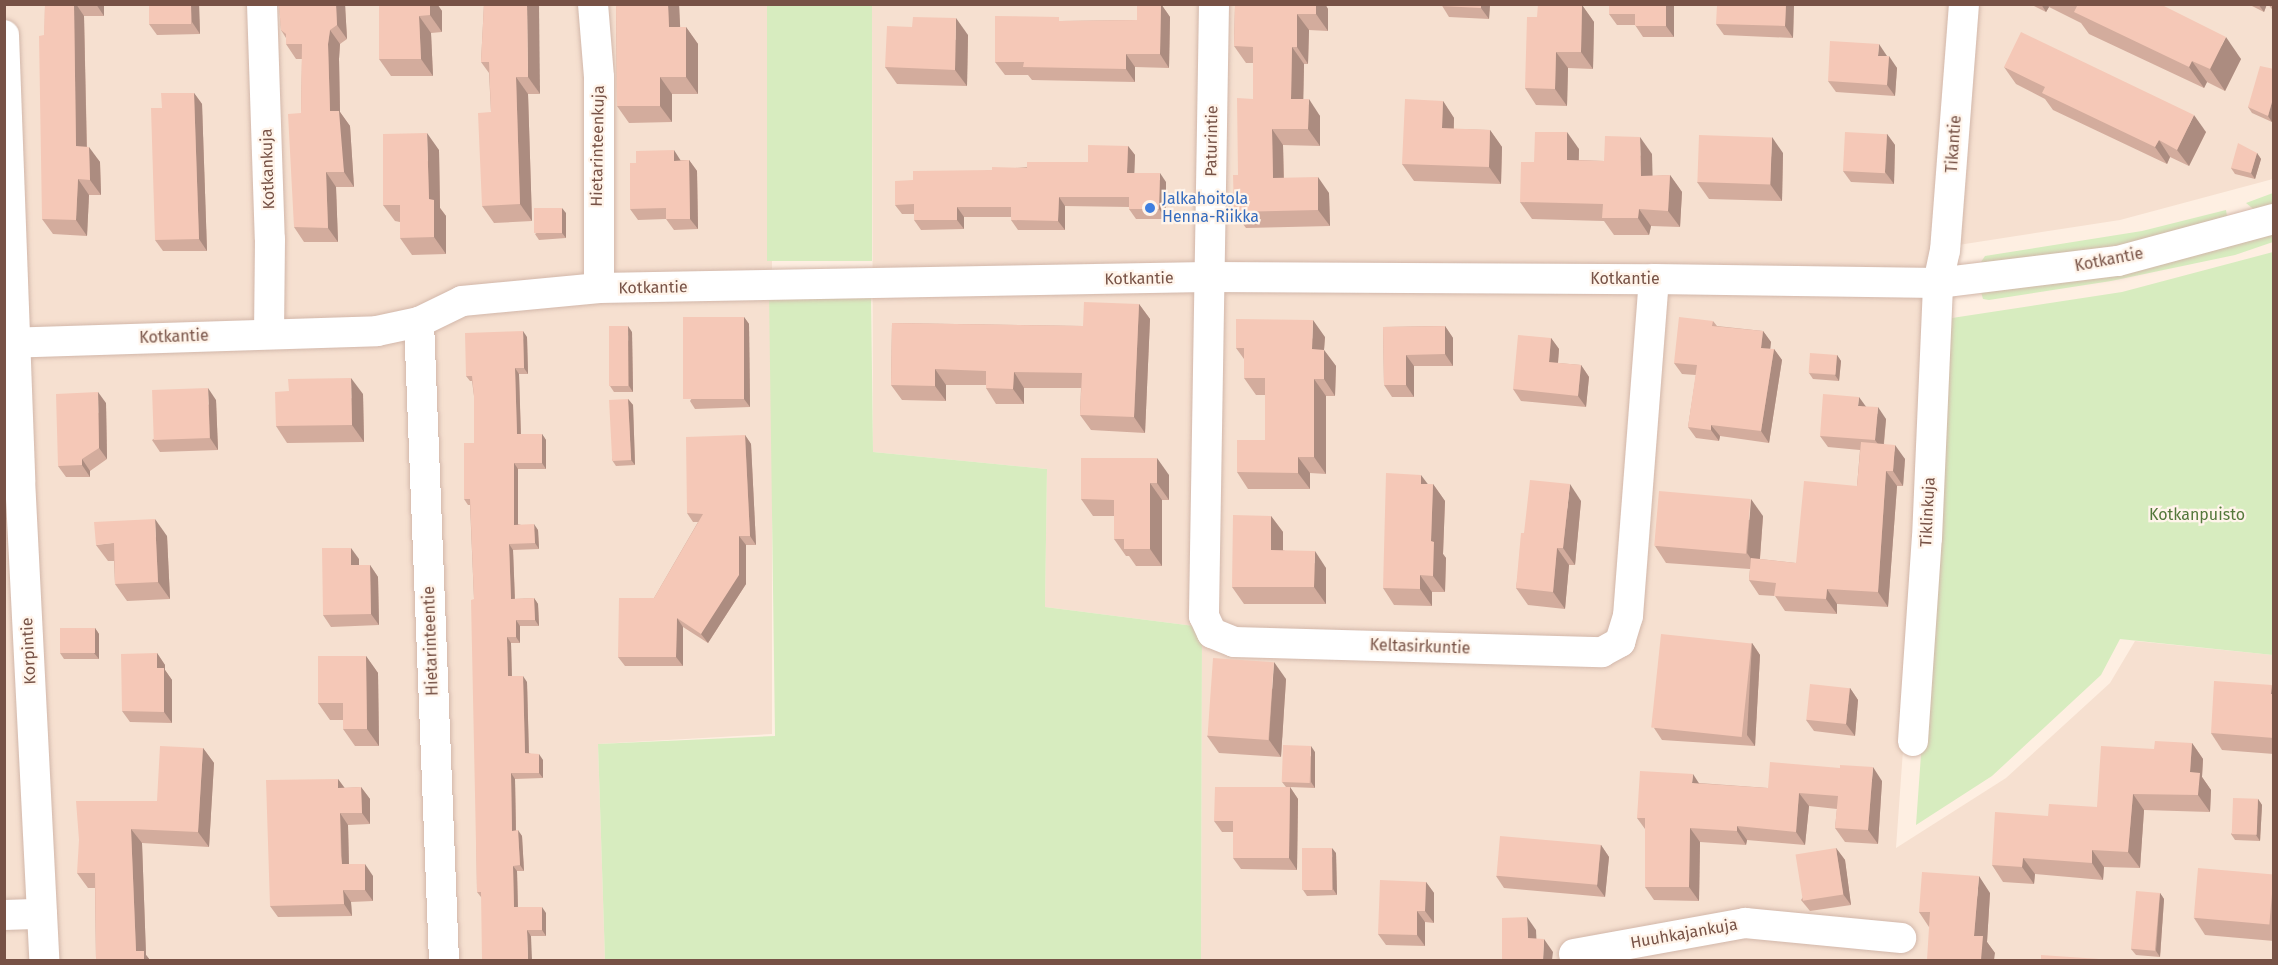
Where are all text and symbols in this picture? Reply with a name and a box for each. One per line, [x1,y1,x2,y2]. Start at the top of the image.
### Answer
street label: Hietarinteenkuja [587,85,609,207]
street label: Paturintie [1202,105,1222,177]
street label: Tikantie [1942,114,1966,174]
street label: Kotkankuja [257,128,279,210]
place label: Jalkahoitola Henna-Riikka [1162,189,1259,227]
marker: Jalkahoitola Henna-Riikka [1143,201,1157,215]
street label: Kotkantie [2073,244,2145,276]
street label: Kotkantie [1104,269,1174,289]
street label: Kotkantie [1590,269,1660,289]
street label: Kotkantie [618,278,688,298]
street label: Kotkantie [139,326,209,348]
street label: Tiklinkuja [1917,476,1939,548]
park label: Kotkanpuisto [2149,505,2245,525]
street label: Hietarinteentie [419,586,443,696]
street label: Korpintie [18,617,40,685]
street label: Keltasirkuntie [1369,636,1471,658]
street label: Huuhkajankuja [1629,915,1739,953]

